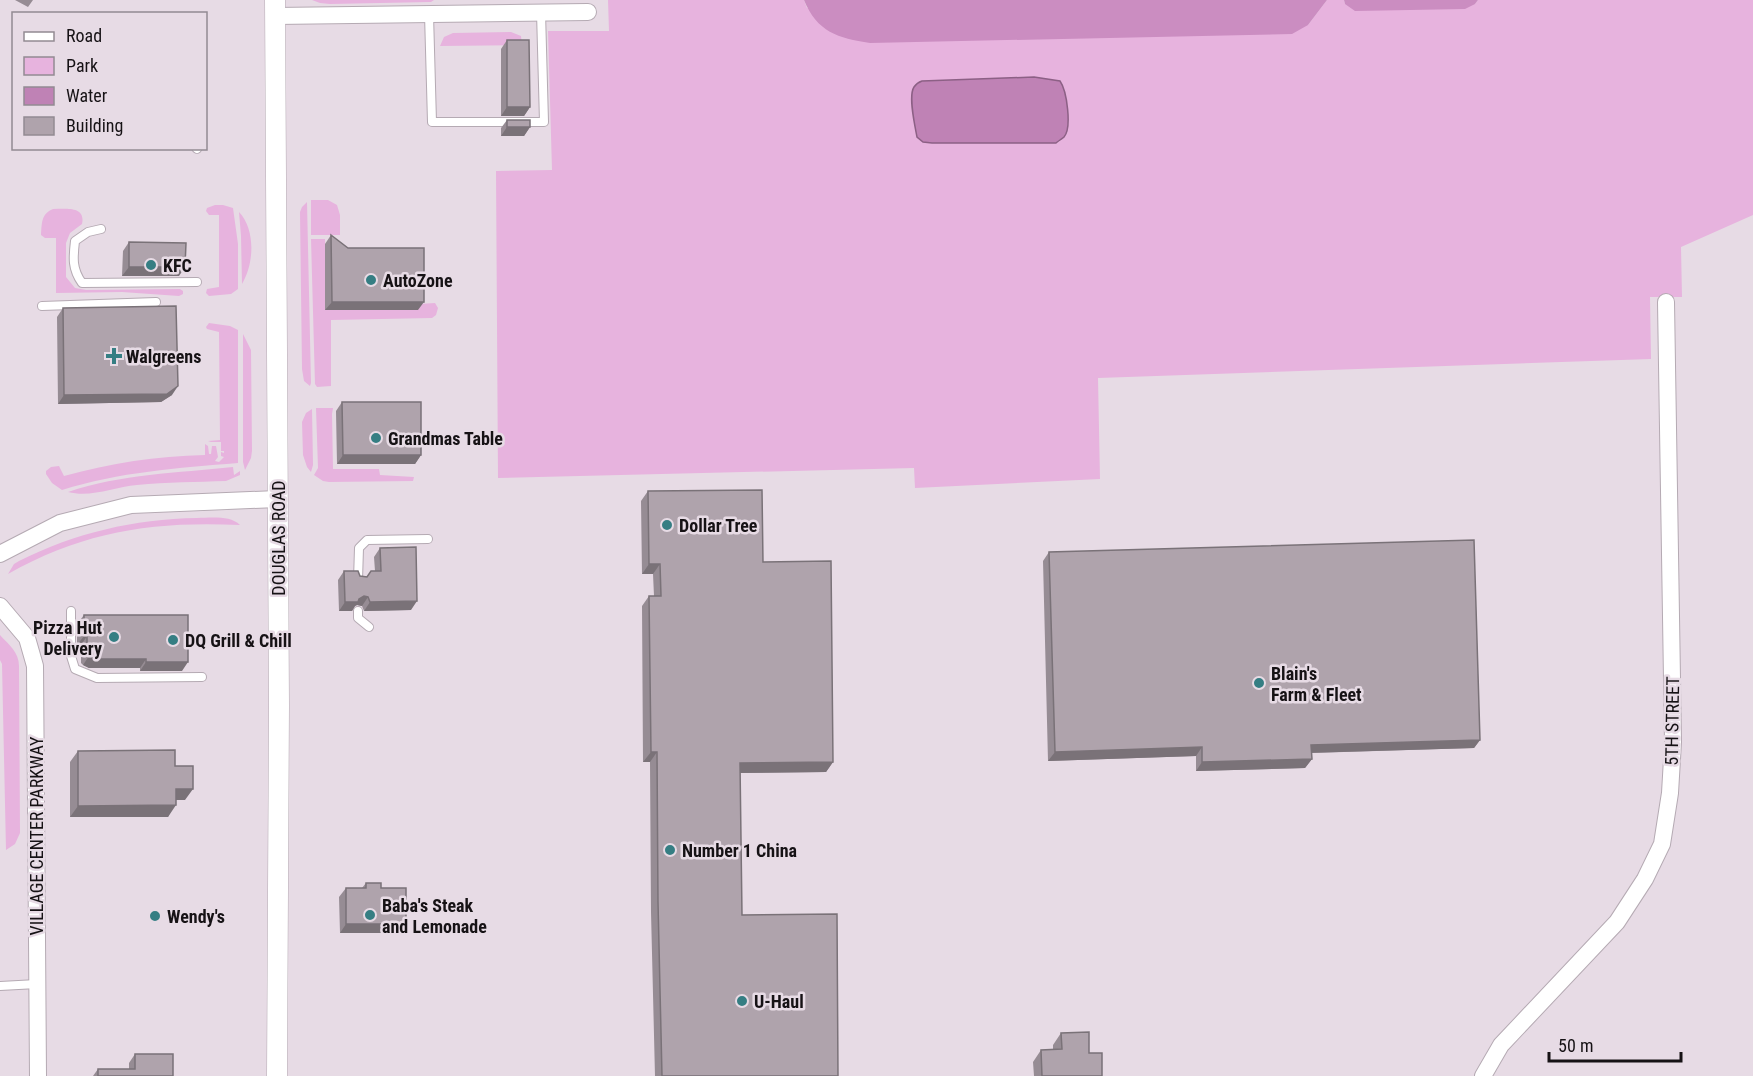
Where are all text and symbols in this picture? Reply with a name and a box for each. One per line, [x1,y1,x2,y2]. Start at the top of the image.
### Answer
legend [12,12,207,150]
text: Road [66,25,102,46]
text: Park [66,55,98,76]
text: Water [66,85,108,106]
text: Building [66,115,123,136]
place label: KFC [163,255,192,276]
marker: KFC [144,258,158,272]
place label: AutoZone [383,270,453,291]
marker: AutoZone [364,273,378,287]
place label: Walgreens [126,346,201,367]
marker: Walgreens [107,349,121,363]
place label: Grandmas Table [388,428,503,449]
marker: Grandmas Table [369,431,383,445]
street label: DOUGLAS ROAD [268,480,289,596]
place label: Dollar Tree [679,515,758,536]
marker: Dollar Tree [660,518,674,532]
place label: Pizza Hut Delivery [33,617,102,659]
marker: Pizza Hut Delivery [107,630,121,644]
place label: DQ Grill & Chill [185,630,292,651]
marker: DQ Grill & Chill [166,633,180,647]
place label: Blain's Farm & Fleet [1271,663,1362,705]
marker: Blain's Farm & Fleet [1252,676,1266,690]
street label: 5TH STREET [1661,676,1683,766]
street label: VILLAGE CENTER PARKWAY [26,736,47,935]
place label: Number 1 China [682,840,797,861]
marker: Number 1 China [663,843,677,857]
place label: Baba's Steak and Lemonade [382,895,487,937]
place label: Wendy's [167,906,225,927]
marker: Baba's Steak and Lemonade [363,908,377,922]
marker: Wendy's [148,909,162,923]
place label: U-Haul [754,991,804,1012]
marker: U-Haul [735,994,749,1008]
scale bar [1549,1025,1681,1063]
text: 50 m [1558,1035,1593,1056]

